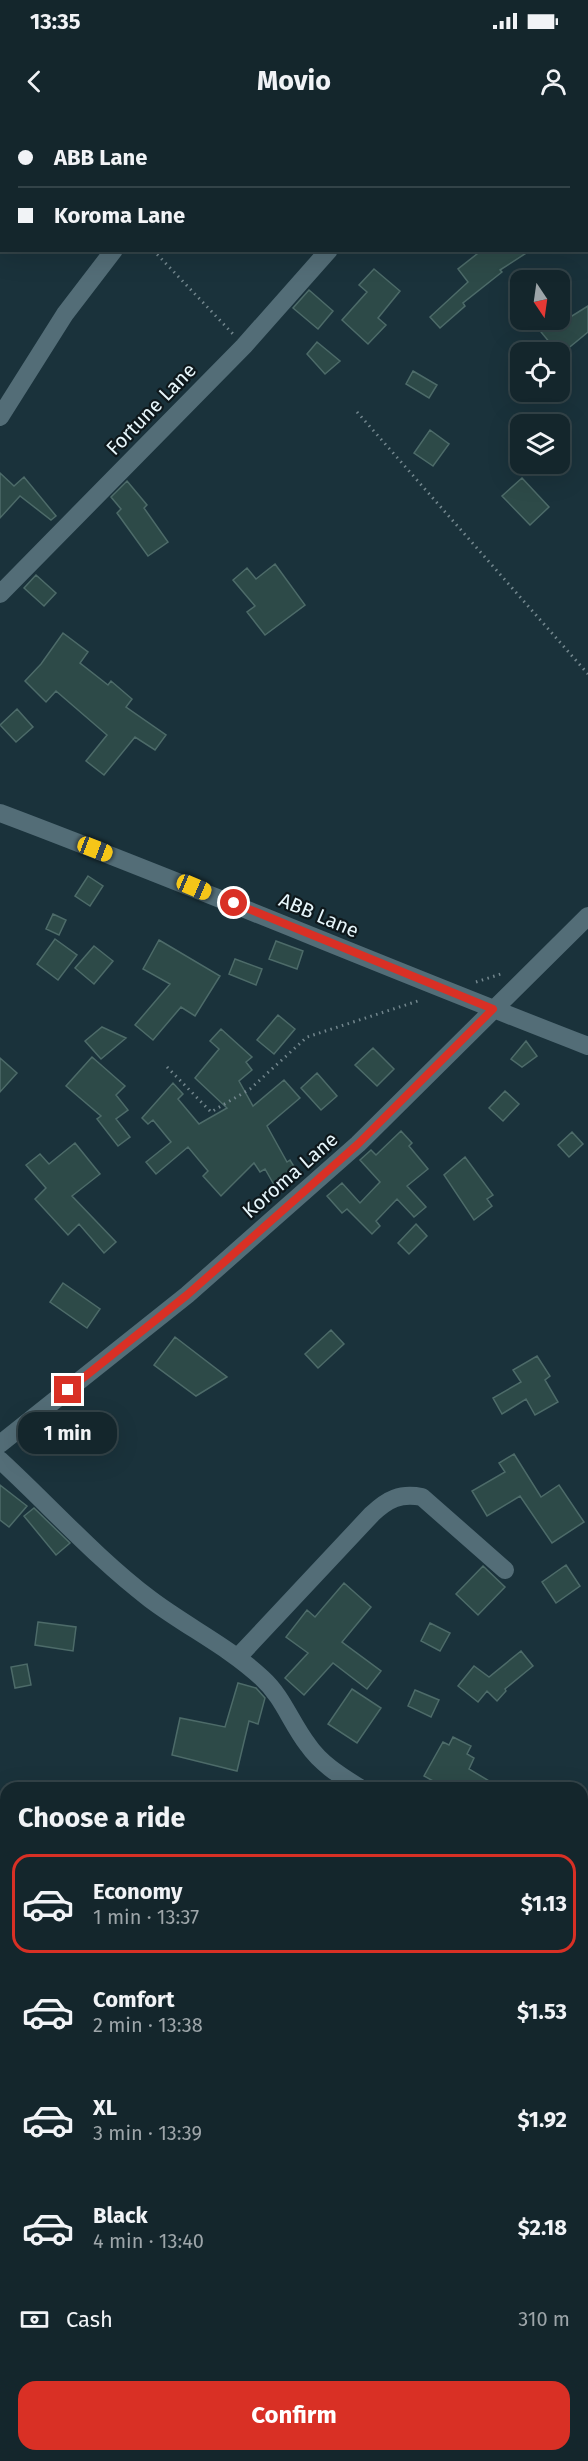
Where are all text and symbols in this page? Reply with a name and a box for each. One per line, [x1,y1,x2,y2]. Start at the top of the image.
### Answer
text: 13:35 [30,8,81,35]
icon: back [18,65,51,98]
text: Movio [257,65,331,97]
icon: person [537,65,570,98]
text: ABB Lane [54,144,147,171]
text: Koroma Lane [54,202,185,229]
north arrow [510,270,570,330]
map controls [510,270,570,474]
button: locate [510,342,570,402]
street label: Fortune Lane [101,358,201,460]
button: layers [510,414,570,474]
car [75,834,115,864]
car [174,872,214,902]
street label: ABB Lane [275,887,363,943]
route start [220,889,247,916]
street label: Koroma Lane [237,1127,343,1223]
route end [54,1376,81,1403]
callout: 1 min [19,1411,118,1453]
text: 1 min [43,1421,92,1445]
text: Choose a ride [18,1802,185,1834]
icon: car [21,1877,75,1931]
text: Economy [93,1878,182,1905]
text: $1.13 [521,1890,567,1917]
text: 1 min · 13:37 [93,1905,199,1929]
icon: car [21,1985,75,2039]
text: Comfort [93,1986,174,2013]
text: $1.53 [517,1998,567,2025]
text: 2 min · 13:38 [93,2013,203,2037]
icon: car [21,2093,75,2147]
text: XL [93,2094,117,2121]
text: $1.92 [517,2106,567,2133]
text: 3 min · 13:39 [93,2121,202,2145]
icon: car [21,2201,75,2255]
text: Black [93,2202,148,2229]
text: $2.18 [518,2214,567,2241]
text: 4 min · 13:40 [93,2229,204,2253]
icon: cash [18,2303,51,2336]
text: Cash [66,2306,113,2333]
text: 310 m [518,2307,570,2331]
button: Confirm [18,2381,570,2450]

